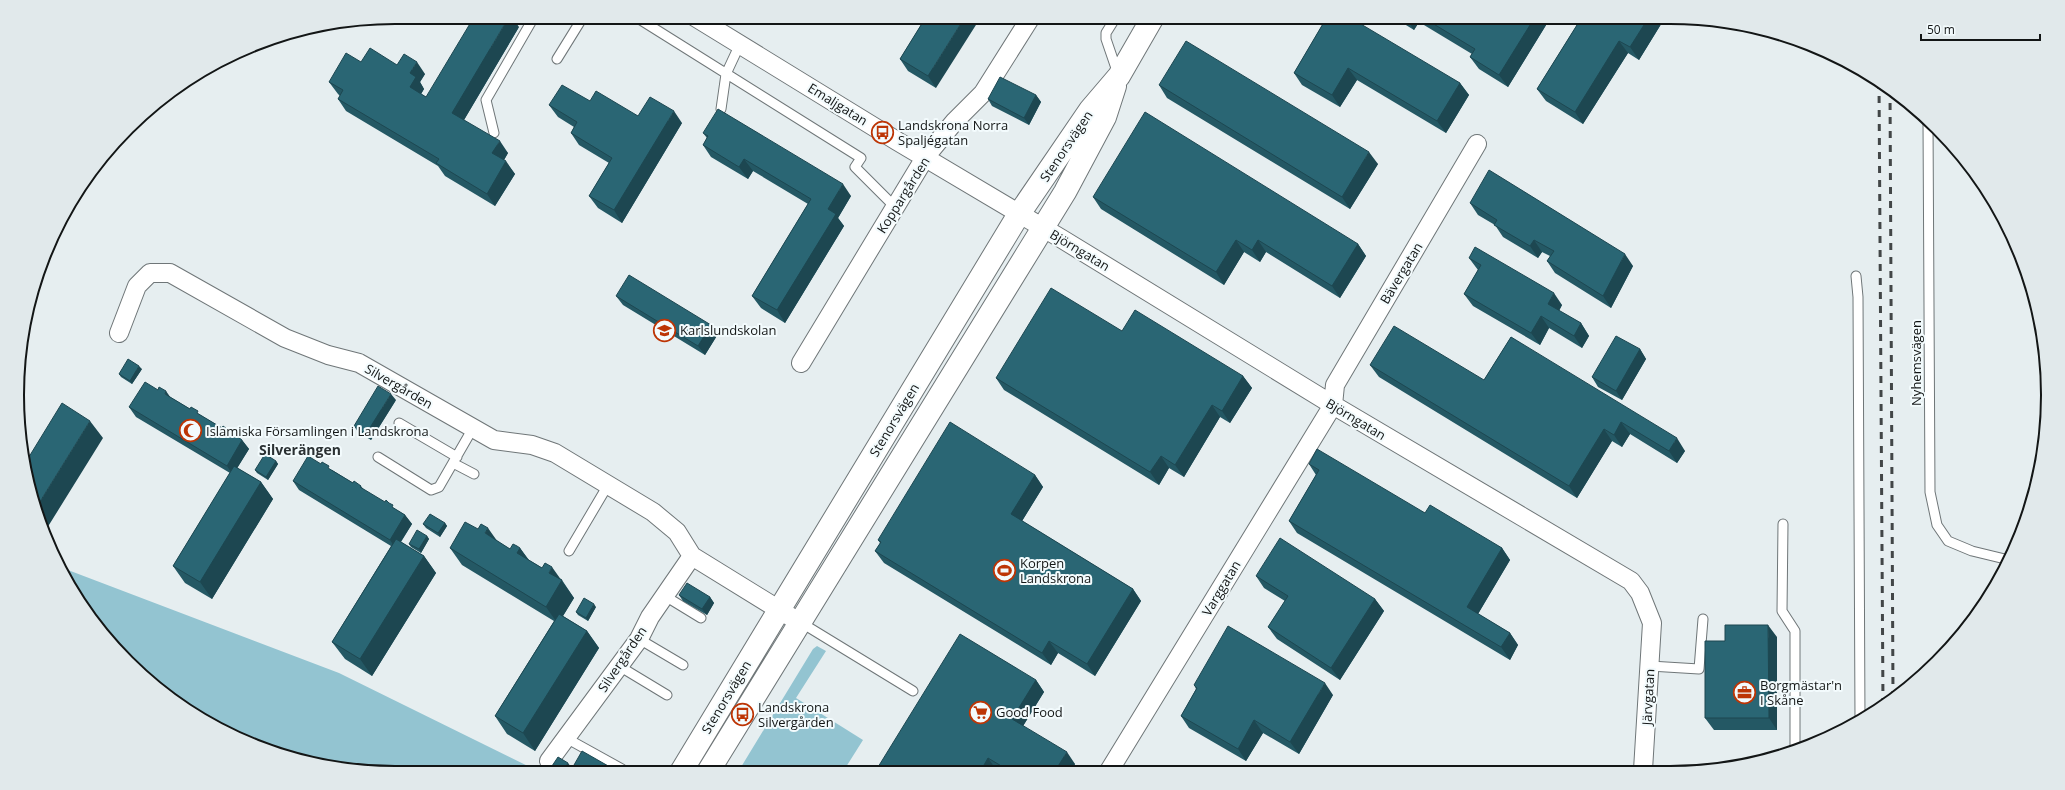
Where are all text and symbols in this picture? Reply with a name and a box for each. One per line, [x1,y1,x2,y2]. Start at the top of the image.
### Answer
scale bar [1921,16,2040,42]
text: 50 m [1927,21,1955,38]
street label: Emaljgatan [805,79,871,129]
street label: Stenorsvägen [1035,107,1097,185]
place label: Landskrona Norra Spaljégatan [898,116,1008,149]
bus stop icon: Landskrona Norra Spaljégatan [870,119,896,145]
street label: Koppargården [872,153,934,237]
street label: Björngatan [1047,225,1113,275]
street label: Bävergatan [1376,239,1426,307]
school or university icon: Karlslundskolan [652,317,678,343]
street label: Nyhemsvägen [1907,320,1925,406]
place label: Karlslundskolan [680,321,776,339]
street label: Silvergården [362,359,436,413]
street label: Stenorsvägen [865,380,923,460]
street label: Björngatan [1323,394,1389,444]
mosque icon: Islamiska Församlingen i Landskrona [177,418,203,444]
place label: Islamiska Församlingen i Landskrona [206,422,429,440]
district label: Silverängen [259,440,341,459]
place label: Korpen Landskrona [1020,554,1091,587]
sports icon: Korpen Landskrona [991,557,1017,583]
street label: Varggatan [1197,557,1245,619]
street label: Silvergården [593,623,651,695]
street label: Stenorsvägen [697,657,755,737]
street label: Järvgatan [1637,668,1658,728]
place label: Borgmästar'n I Skåne [1760,676,1842,709]
office icon: Borgmästar'n I Skåne [1732,679,1758,705]
place label: Landskrona Silvergården [758,698,834,731]
supermarket icon: Good Food [967,699,993,725]
bus stop icon: Landskrona Silvergården [730,701,756,727]
place label: Good Food [996,703,1063,721]

